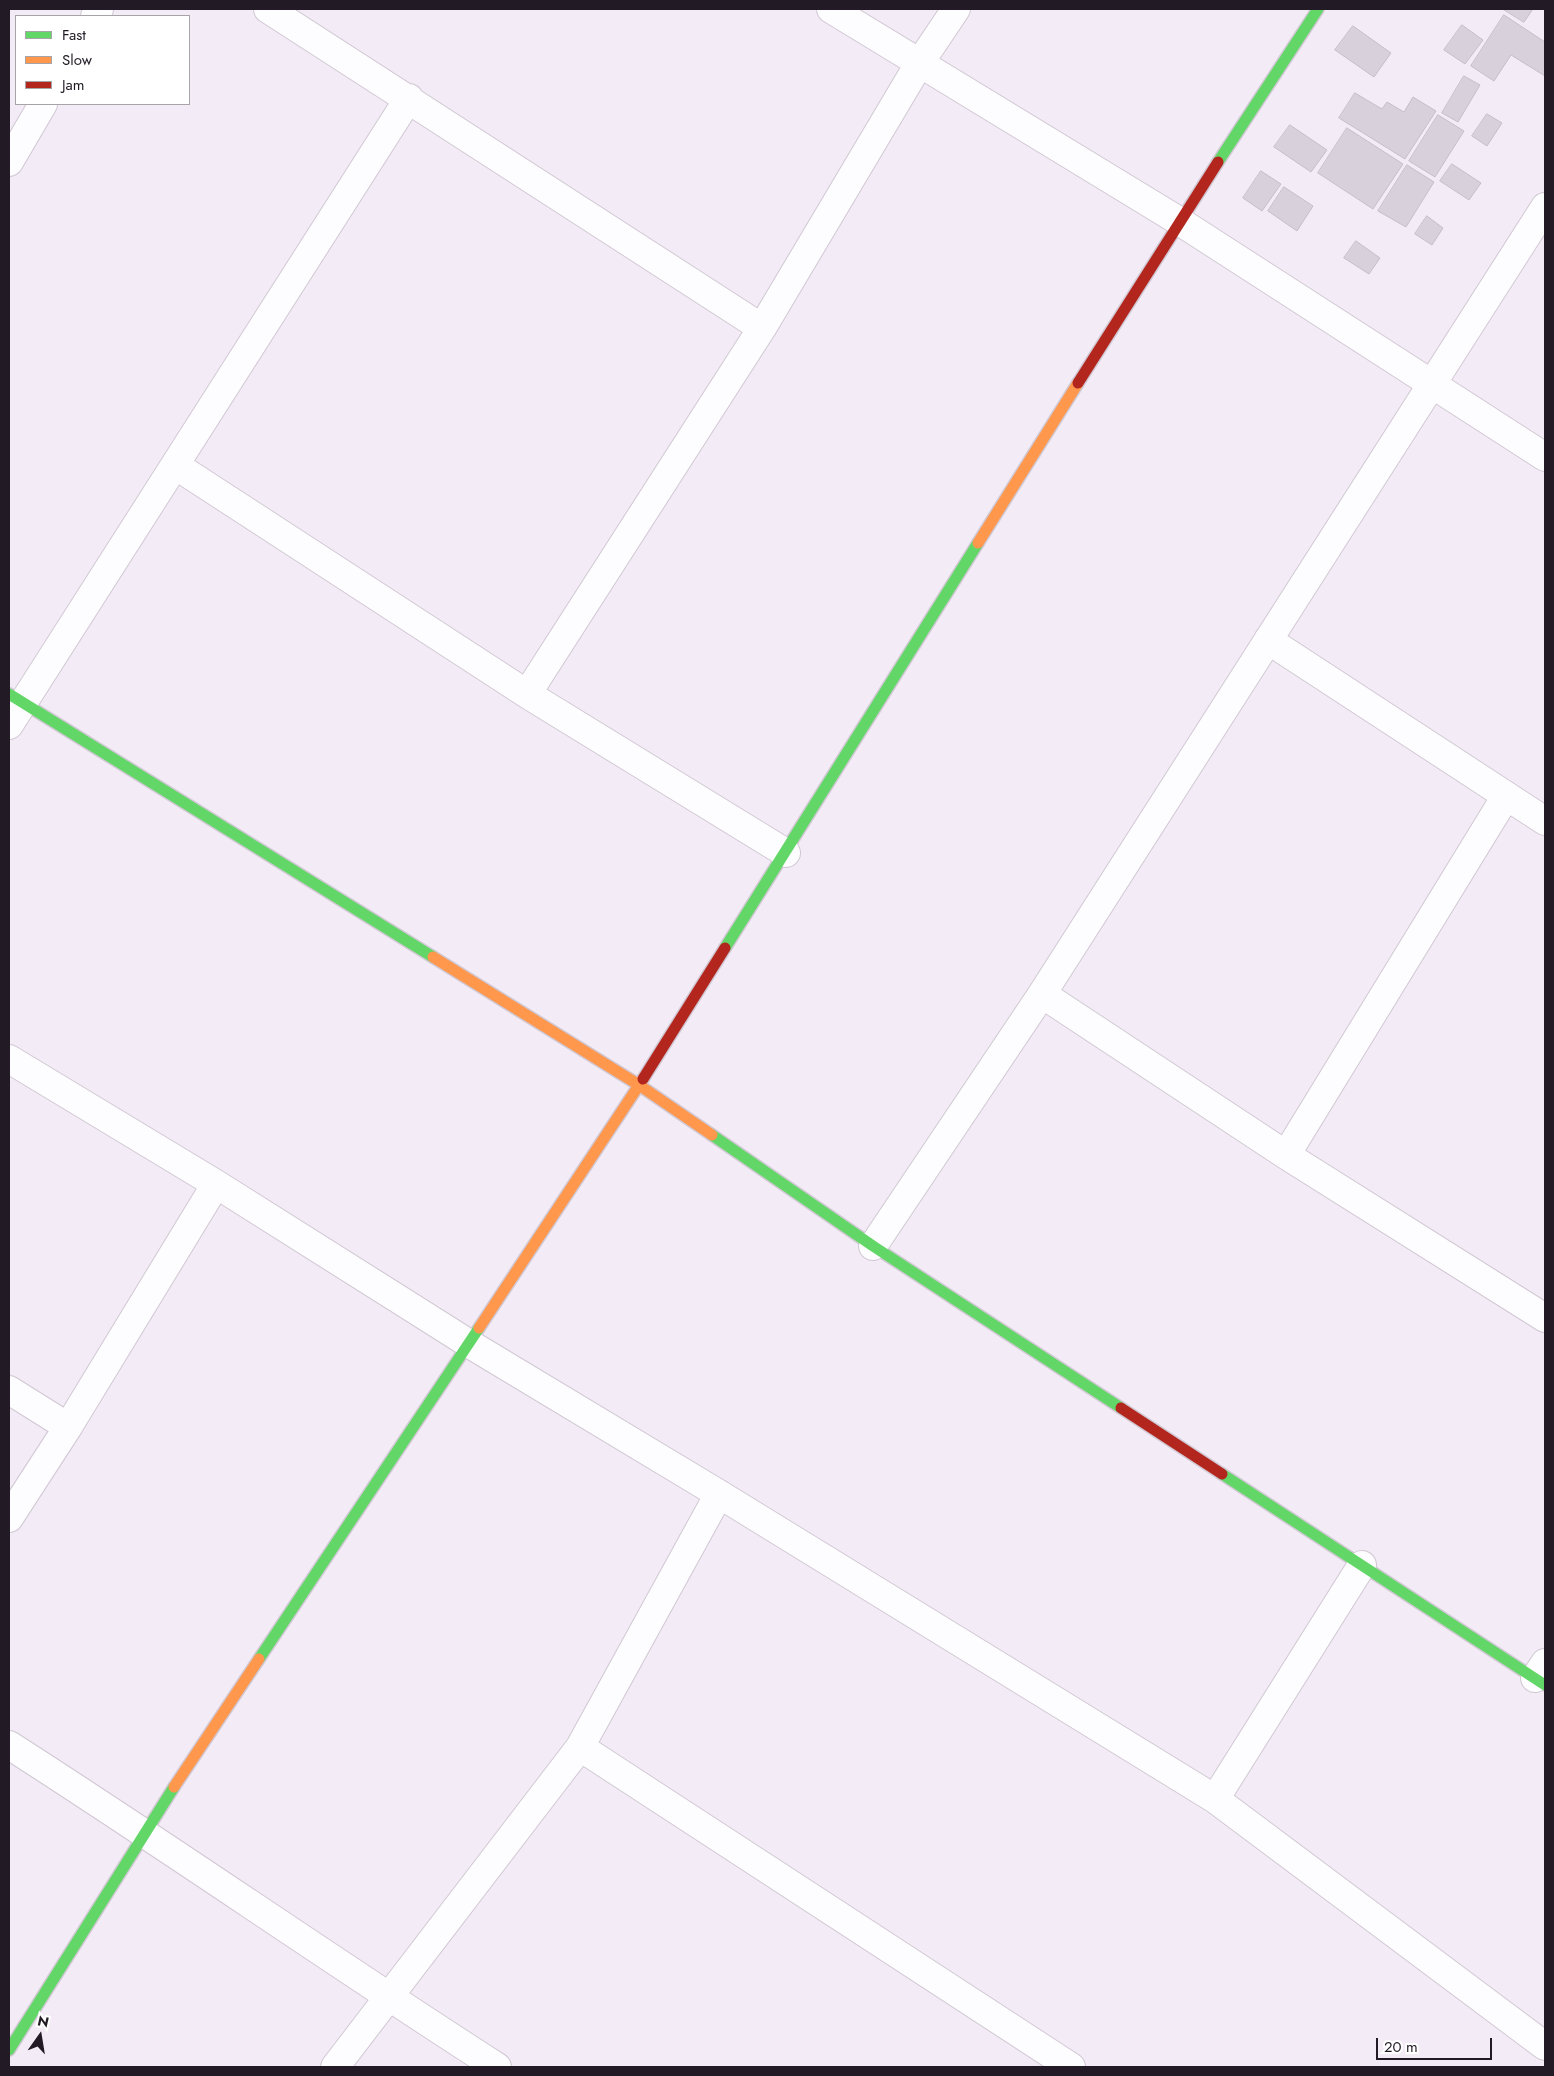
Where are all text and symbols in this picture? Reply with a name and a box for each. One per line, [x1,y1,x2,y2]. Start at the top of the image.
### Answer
legend [15,15,190,105]
text: Fast [62,24,86,46]
text: Slow [62,49,92,71]
text: Jam [62,74,85,96]
text: N [36,2010,51,2032]
north arrow [15,2011,65,2061]
scale bar [1379,2028,1495,2060]
text: 20 m [1384,2036,1418,2058]

